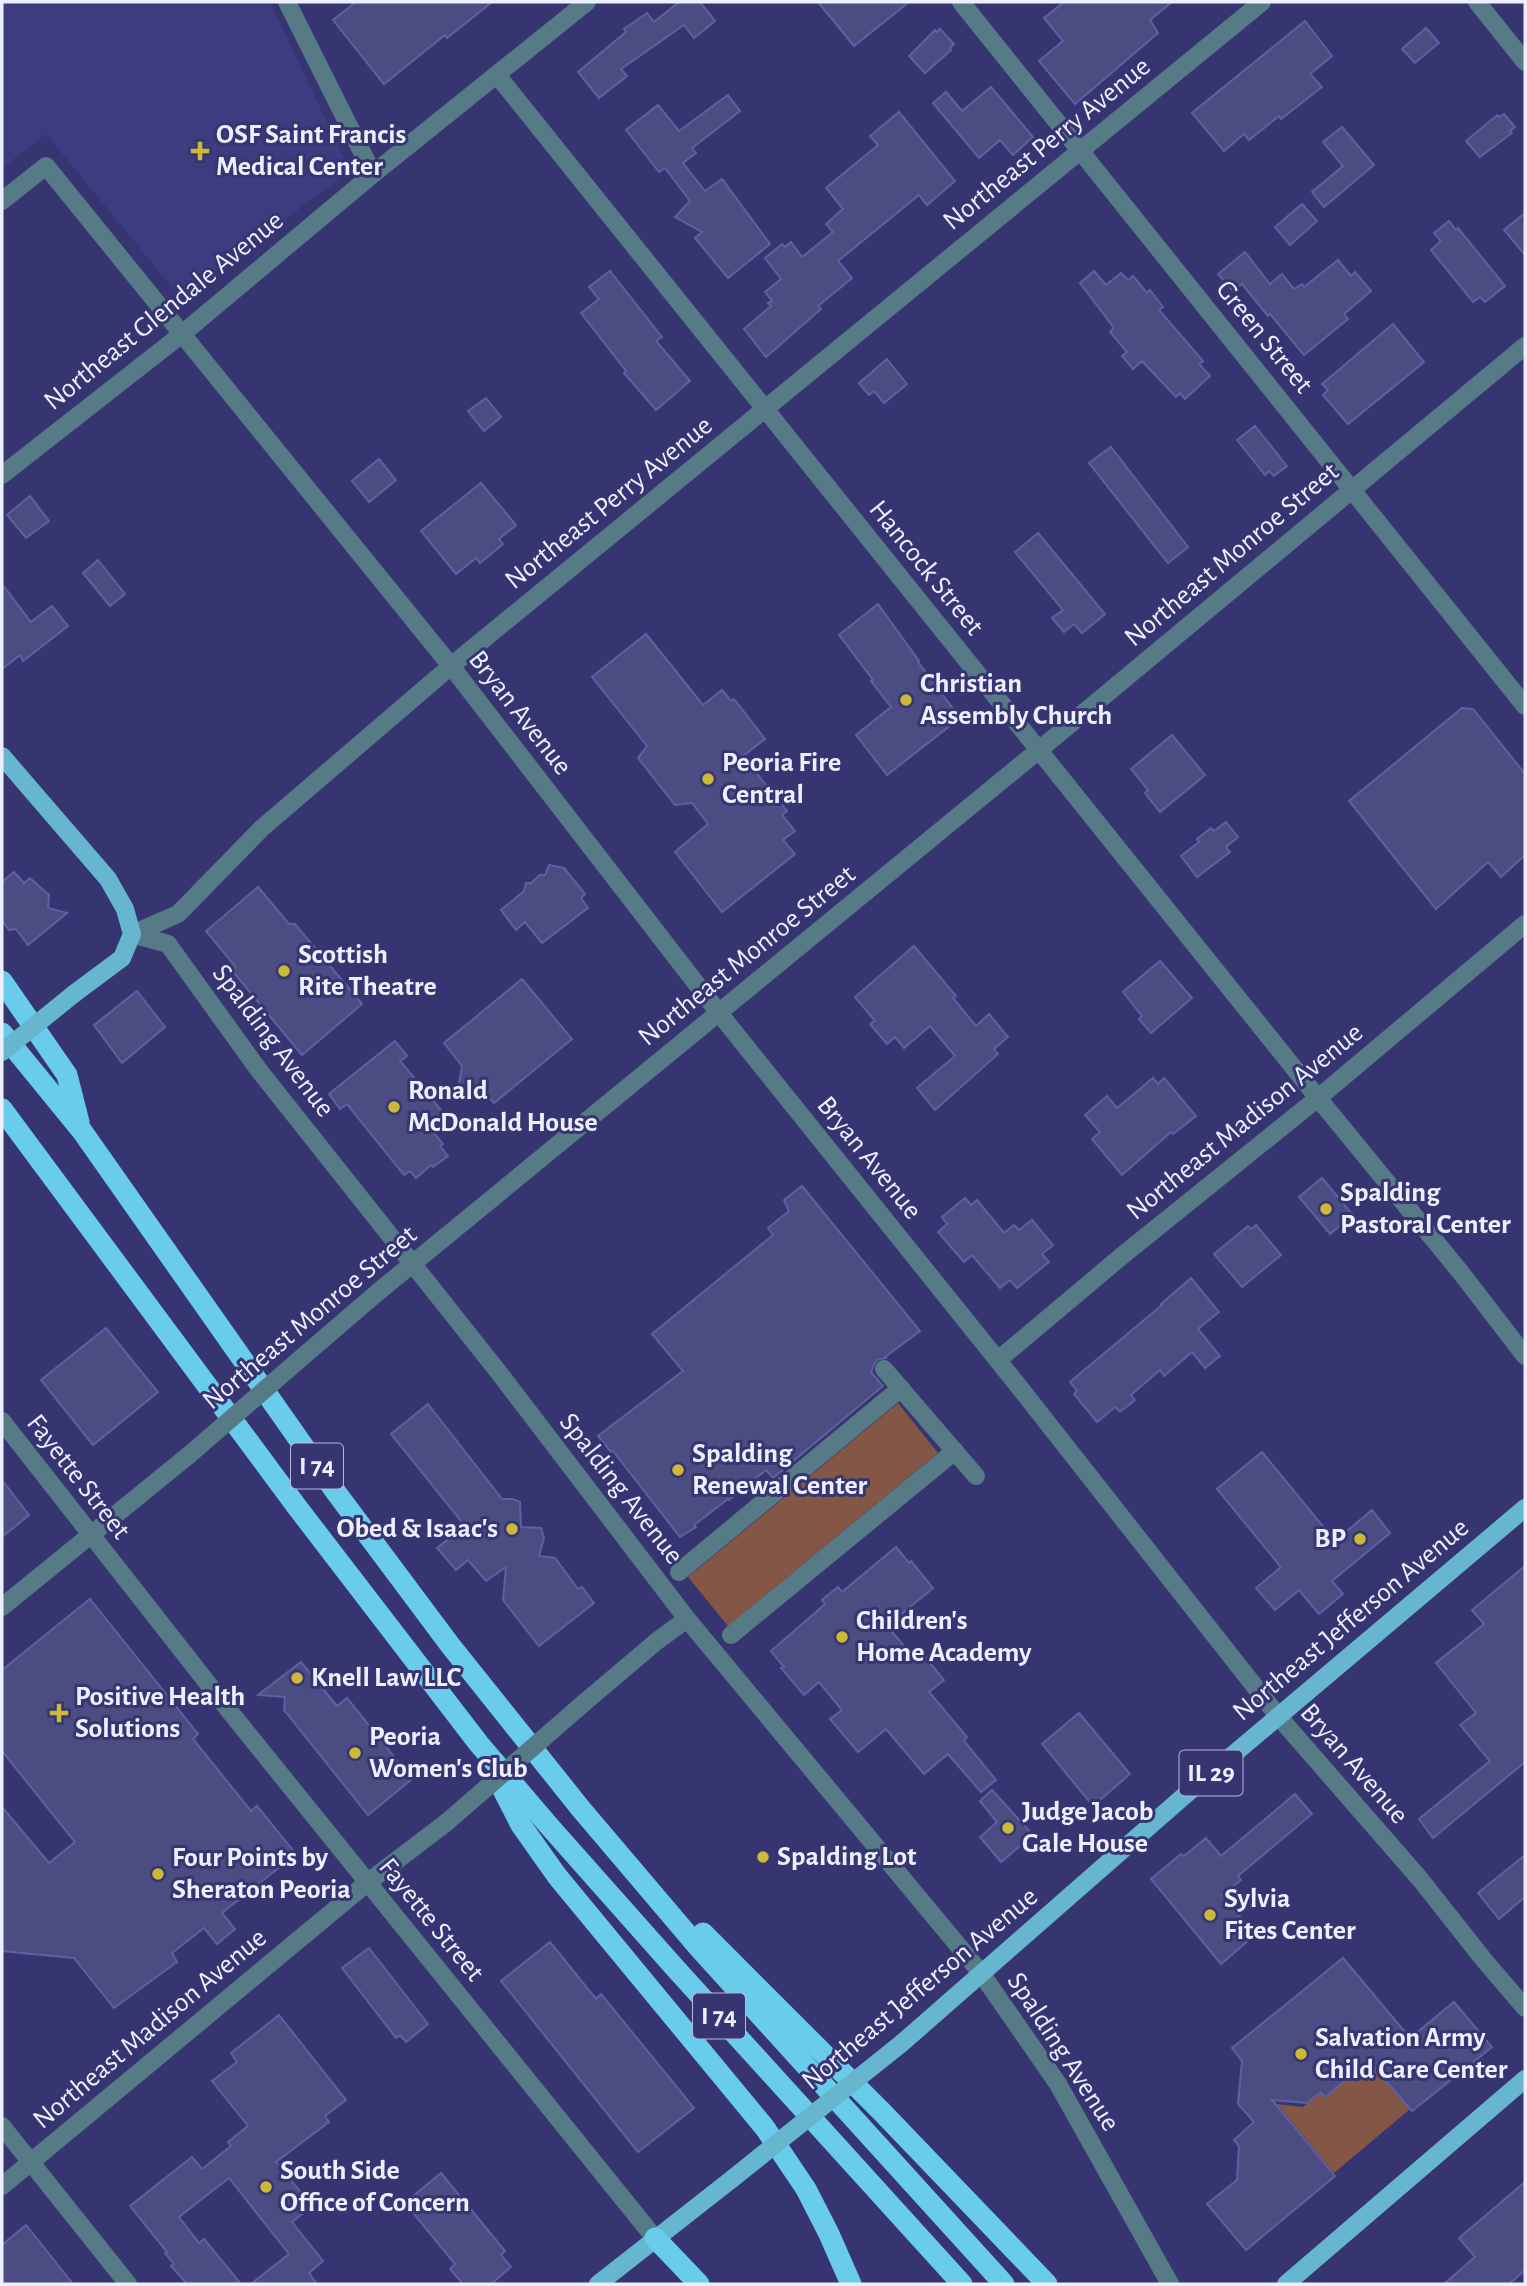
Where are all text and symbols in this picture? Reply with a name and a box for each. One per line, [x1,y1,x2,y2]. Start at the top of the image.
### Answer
street label: Northeast Perry Avenue [938,52,1156,236]
place label: OSF Saint Francis Medical Center [216,121,406,181]
marker: OSF Saint Francis Medical Center [190,141,210,161]
street label: Northeast Glendale Avenue [39,206,289,416]
street label: Green Street [1210,275,1318,399]
street label: Northeast Perry Avenue [500,411,718,595]
street label: Northeast Monroe Street [1120,458,1344,652]
street label: Hancock Street [863,495,989,641]
street label: Bryan Avenue [463,646,577,780]
place label: Christian Assembly Church [920,670,1112,730]
marker: Christian Assembly Church [898,692,914,708]
place label: Peoria Fire Central [722,749,841,809]
marker: Peoria Fire Central [700,771,716,787]
street label: Northeast Monroe Street [633,860,861,1052]
place label: Scottish Rite Theatre [298,941,437,1001]
street label: Spalding Avenue [207,960,339,1122]
marker: Scottish Rite Theatre [276,963,292,979]
street label: Northeast Madison Avenue [1122,1018,1368,1226]
place label: Ronald McDonald House [408,1077,598,1137]
street label: Bryan Avenue [811,1091,927,1225]
marker: Ronald McDonald House [386,1099,402,1115]
place label: Spalding Pastoral Center [1340,1179,1511,1239]
marker: Spalding Pastoral Center [1318,1201,1334,1217]
street label: Northeast Monroe Street [198,1221,422,1415]
street label: Spalding Avenue [554,1408,688,1570]
street label: Fayette Street [21,1410,135,1544]
place label: Spalding Renewal Center [692,1440,868,1500]
road number: I 74 [291,1443,343,1488]
marker: Spalding Renewal Center [670,1462,686,1478]
street label: Northeast Jefferson Avenue [1228,1513,1474,1727]
place label: Obed & Isaac's [336,1515,498,1543]
marker: Obed & Isaac's [504,1521,520,1537]
place label: BP [1314,1525,1346,1553]
marker: BP [1352,1531,1368,1547]
place label: Children's Home Academy [856,1607,1032,1667]
marker: Children's Home Academy [834,1629,850,1645]
place label: Knell Law LLC [311,1664,462,1692]
marker: Knell Law LLC [289,1670,305,1686]
place label: Positive Health Solutions [75,1683,245,1743]
street label: Bryan Avenue [1295,1699,1413,1829]
marker: Positive Health Solutions [49,1703,69,1723]
place label: Peoria Women's Club [369,1723,528,1783]
marker: Peoria Women's Club [347,1745,363,1761]
road number: IL 29 [1180,1750,1242,1796]
place label: Judge Jacob Gale House [1022,1798,1153,1858]
marker: Judge Jacob Gale House [1000,1820,1016,1836]
place label: Spalding Lot [777,1843,917,1871]
place label: Four Points by Sheraton Peoria [172,1844,351,1904]
marker: Spalding Lot [755,1849,771,1865]
street label: Fayette Street [373,1853,489,1987]
marker: Four Points by Sheraton Peoria [150,1866,166,1882]
street label: Northeast Jefferson Avenue [797,1882,1043,2096]
place label: Sylvia Fites Center [1224,1885,1356,1945]
marker: Sylvia Fites Center [1202,1907,1218,1923]
street label: Northeast Madison Avenue [28,1924,272,2134]
street label: Spalding Avenue [1001,1968,1125,2136]
road number: I 74 [693,1994,745,2038]
place label: Salvation Army Child Care Center [1315,2024,1508,2084]
marker: Salvation Army Child Care Center [1293,2046,1309,2062]
place label: South Side Office of Concern [280,2157,470,2217]
marker: South Side Office of Concern [258,2179,274,2195]

